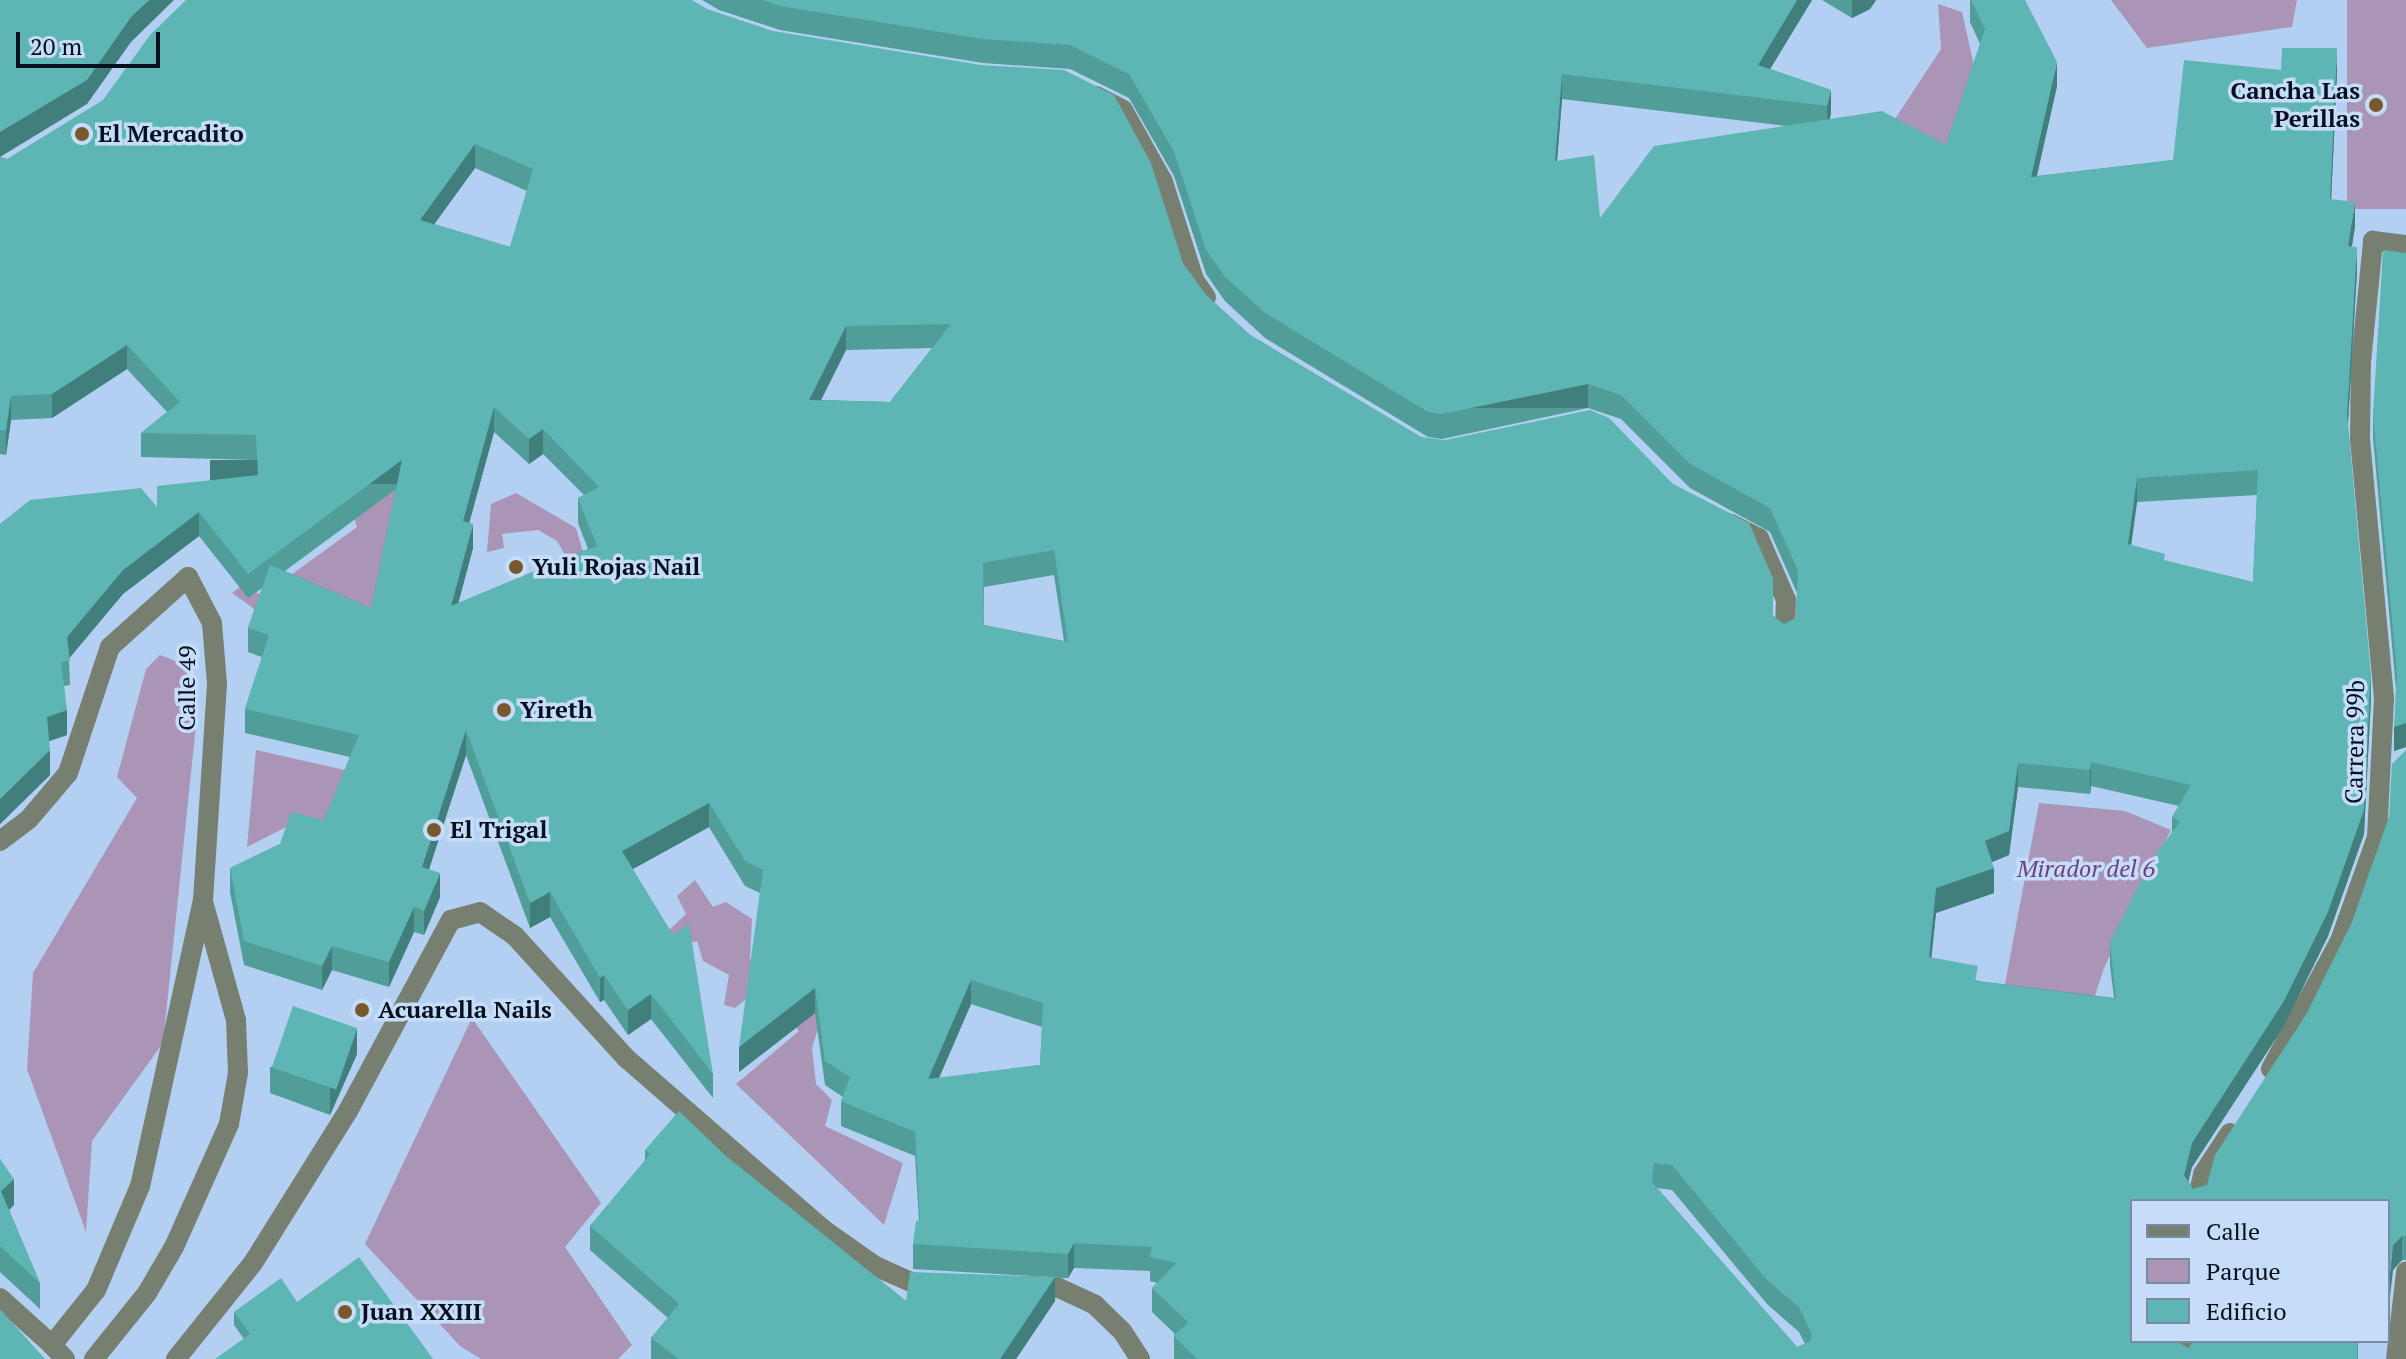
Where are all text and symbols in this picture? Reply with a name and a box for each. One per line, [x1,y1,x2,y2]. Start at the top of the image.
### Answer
scale bar [20,16,164,66]
text: 20 m [30,30,82,62]
place label: Cancha Las Perillas [2230,77,2360,133]
marker: Cancha Las Perillas [2367,96,2385,114]
place label: El Mercadito [98,120,244,148]
marker: El Mercadito [73,125,91,143]
place label: Yuli Rojas Nail [532,553,700,581]
marker: Yuli Rojas Nail [507,558,525,576]
street label: Calle 49 [173,645,201,731]
street label: Carrera 99b [2340,680,2370,804]
place label: Yireth [520,696,593,724]
marker: Yireth [495,701,513,719]
place label: El Trigal [450,816,547,844]
marker: El Trigal [425,821,443,839]
park label: Mirador del 6 [2017,855,2155,883]
place label: Acuarella Nails [378,996,552,1024]
marker: Acuarella Nails [353,1001,371,1019]
legend [2130,1199,2390,1343]
text: Calle [2206,1215,2260,1247]
text: Parque [2206,1255,2281,1287]
text: Edificio [2206,1295,2287,1327]
place label: Juan XXIII [361,1298,482,1326]
marker: Juan XXIII [336,1303,354,1321]

